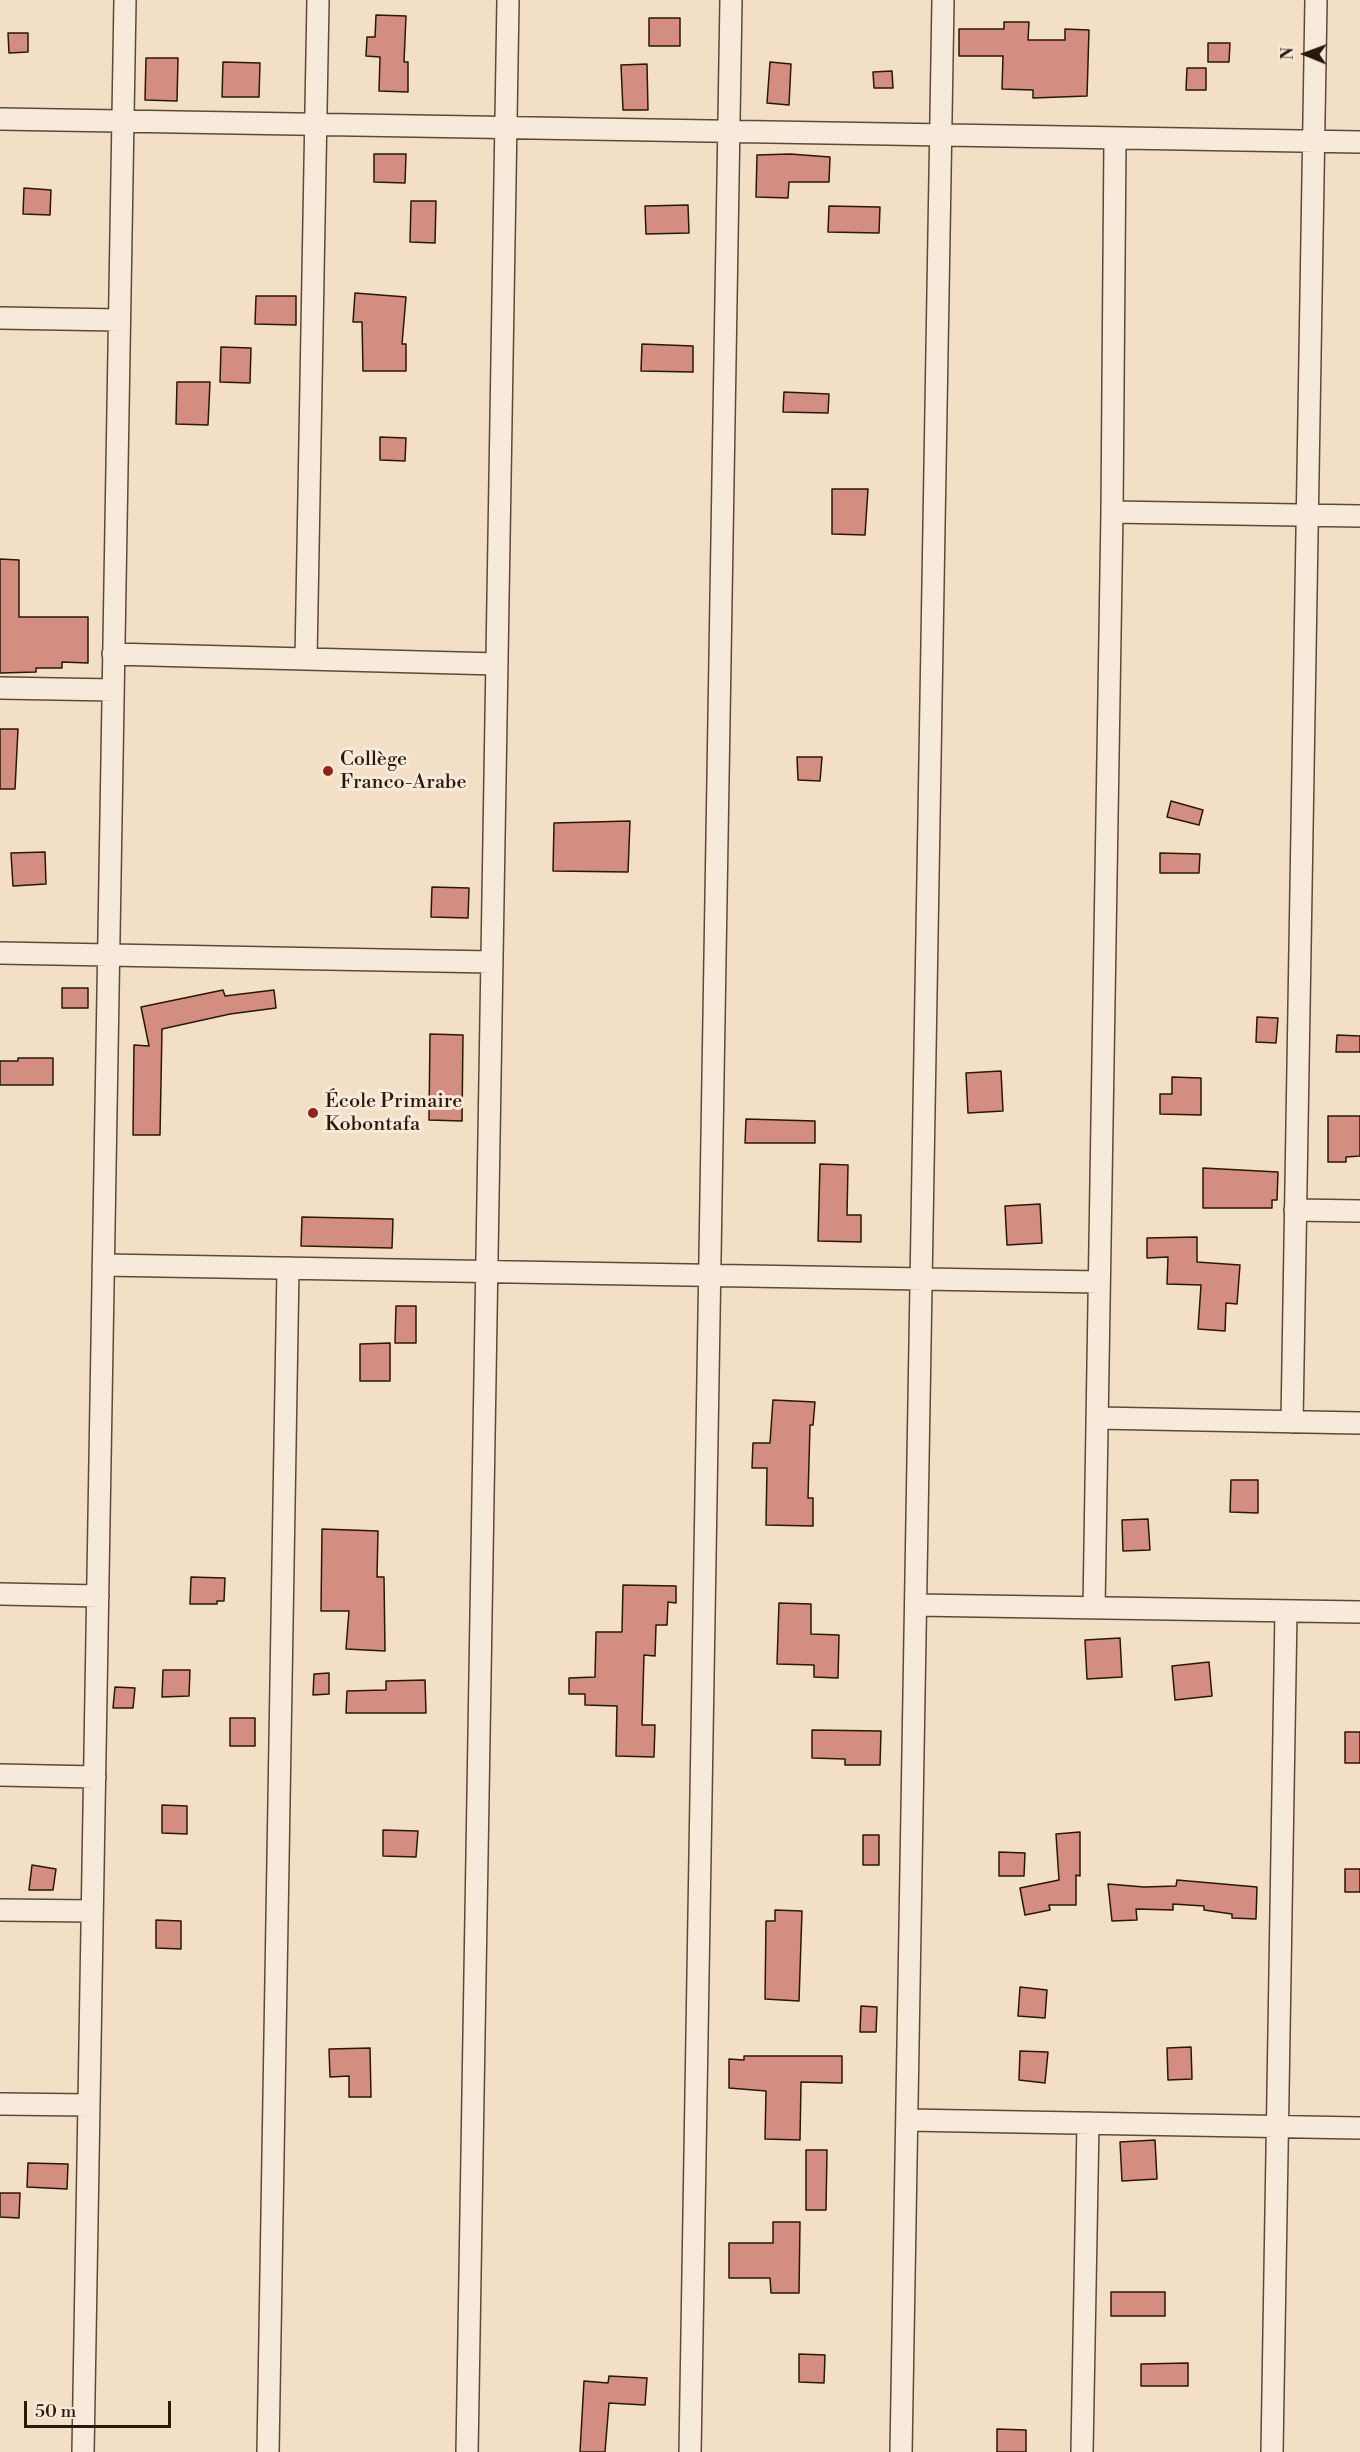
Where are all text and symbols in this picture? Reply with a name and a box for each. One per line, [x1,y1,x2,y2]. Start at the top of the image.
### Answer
north arrow [1276,24,1336,84]
text: N [1278,47,1298,60]
place label: Collège Franco-Arabe [340,748,466,795]
marker: Collège Franco-Arabe [321,764,335,778]
place label: École Primaire Kobontafa [325,1090,462,1137]
marker: École Primaire Kobontafa [306,1106,320,1120]
scale bar [27,2389,174,2427]
text: 50 m [35,2400,76,2423]

